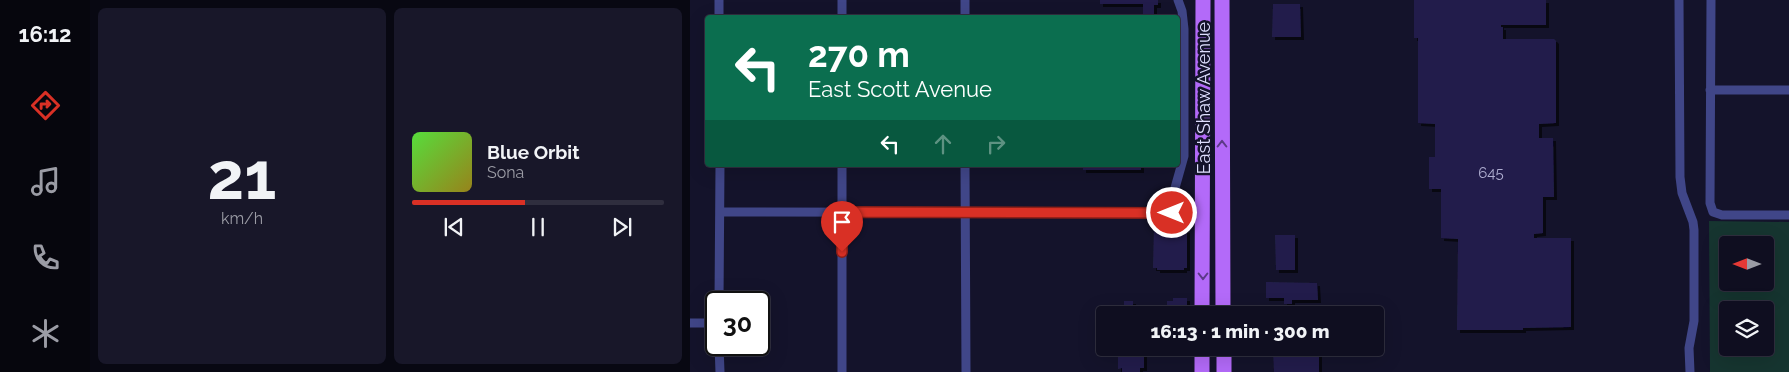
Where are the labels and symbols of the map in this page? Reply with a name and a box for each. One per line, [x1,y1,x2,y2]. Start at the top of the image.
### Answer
street label: East Shaw Avenue [1193,21,1214,174]
one-way arrow [1217,140,1227,148]
house number: 645 [1478,164,1504,182]
position arrow [1145,186,1197,238]
pin [821,201,863,252]
north arrow [1719,236,1774,291]
one-way arrow [1198,272,1208,280]
speed limit sign: 30 [705,291,770,356]

